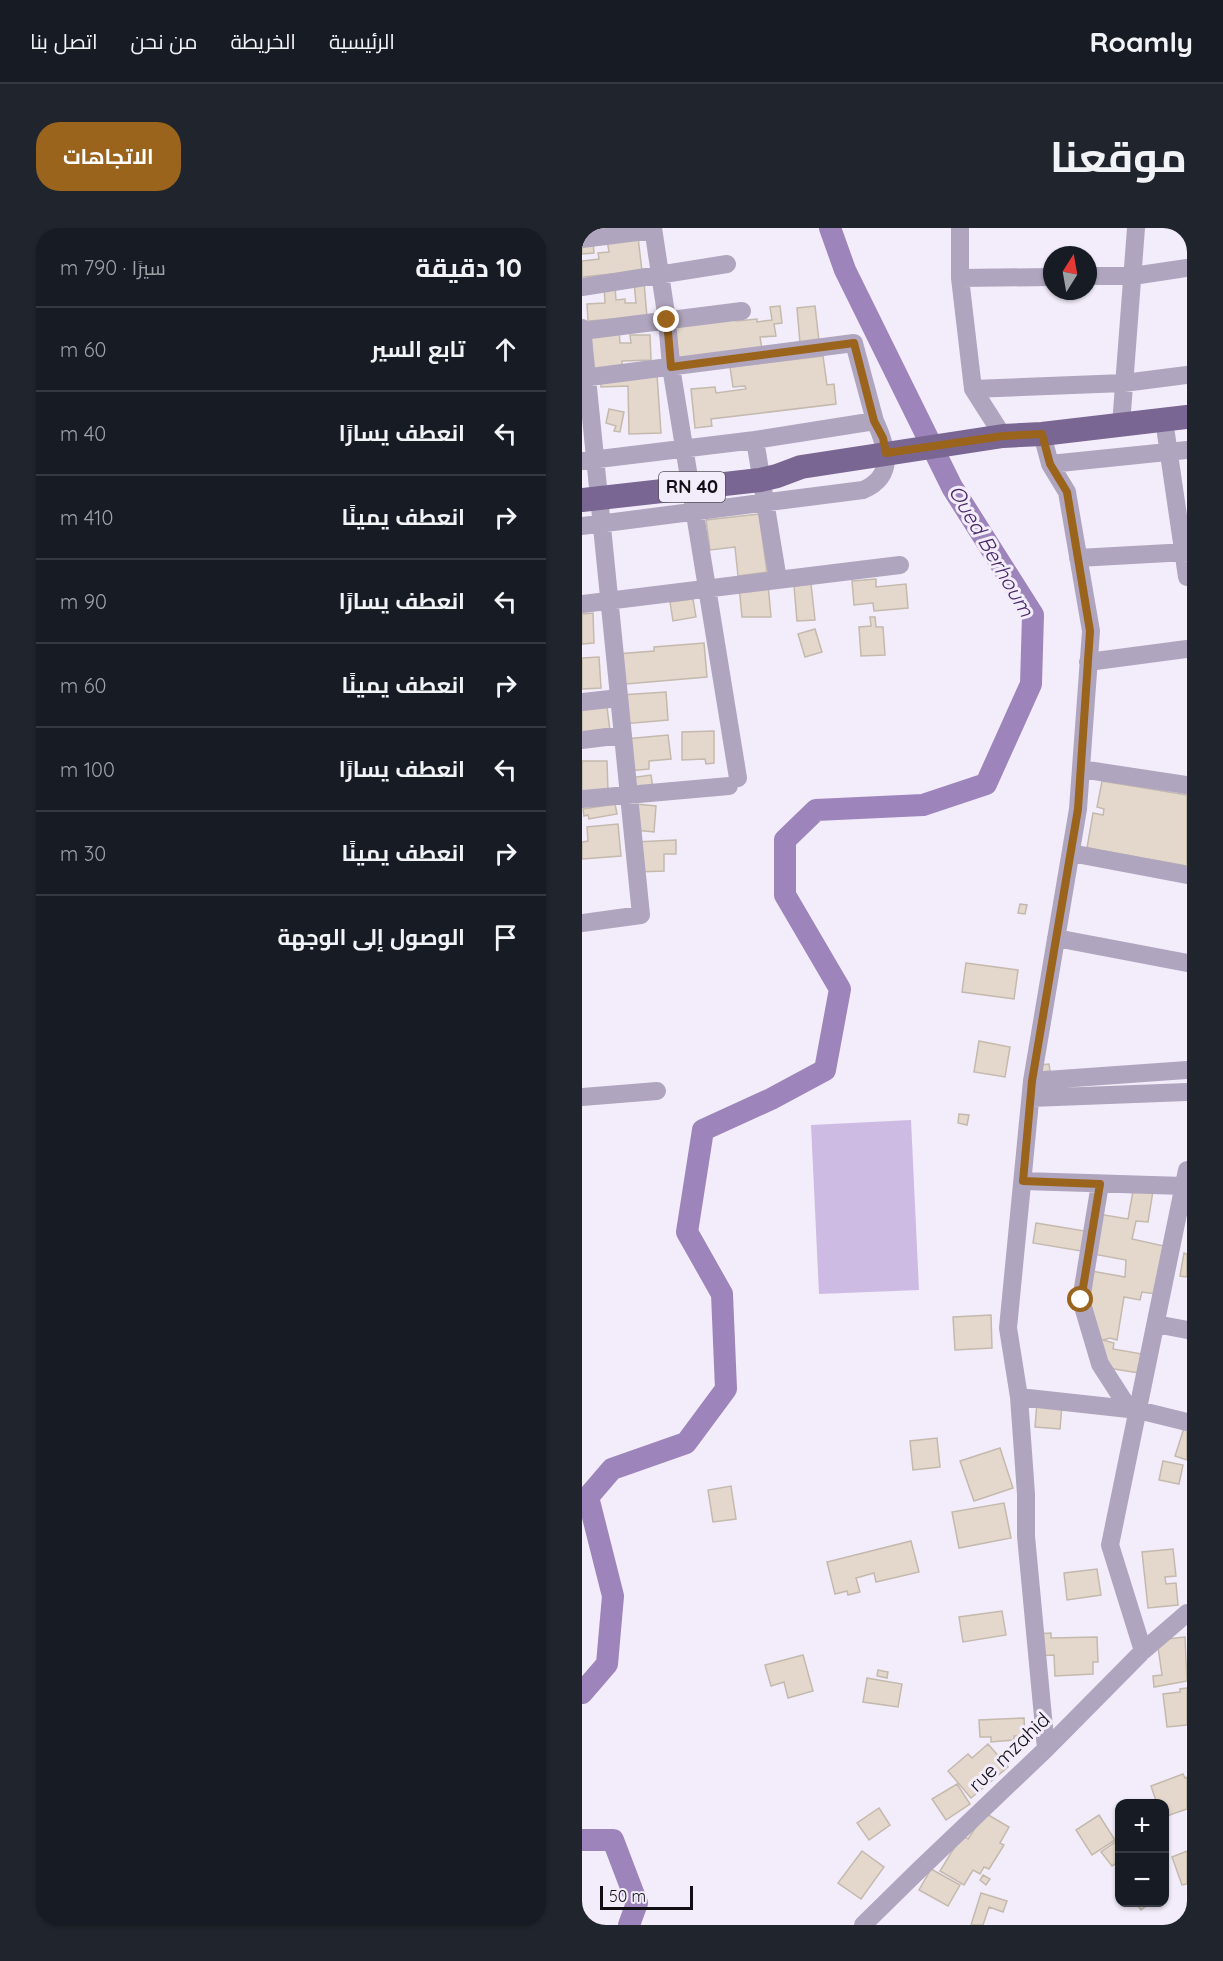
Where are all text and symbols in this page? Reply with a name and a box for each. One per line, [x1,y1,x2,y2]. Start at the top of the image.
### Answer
text: Roamly [1089,24,1193,59]
text: اتصل بنا [30,28,98,54]
text: من نحن [131,28,197,54]
text: الخريطة [230,28,296,54]
text: الرئيسية [329,28,395,54]
button: الاتجاهات [36,122,181,191]
text: موقعنا [1050,130,1187,183]
north arrow [1043,246,1097,300]
text: 10 دقيقة [415,251,522,284]
text: سيرًا · 790 m [60,255,166,280]
route end [653,306,679,332]
icon: ahead [489,333,522,366]
text: تابع السير [371,335,465,363]
text: 60 m [60,337,106,362]
icon: left [489,417,522,450]
text: انعطف يسارًا [339,419,465,447]
text: 40 m [60,421,106,446]
road number: RN 40 [659,472,725,502]
water label: Oued Berhoum [944,480,1040,622]
icon: right [489,501,522,534]
text: انعطف يمينًا [342,503,465,531]
text: 410 m [60,505,113,530]
icon: left [489,585,522,618]
text: انعطف يسارًا [339,587,465,615]
text: 90 m [60,589,107,614]
icon: right [489,669,522,702]
text: انعطف يمينًا [342,671,465,699]
text: 60 m [60,673,106,698]
icon: left [489,753,522,786]
text: انعطف يسارًا [339,755,465,783]
text: 100 m [60,757,115,782]
icon: right [489,837,522,870]
text: انعطف يمينًا [342,839,465,867]
text: 30 m [60,841,106,866]
icon: arrive [489,921,522,954]
text: الوصول إلى الوجهة [277,923,465,951]
route start [1067,1286,1093,1312]
street label: rue mzahid [963,1707,1055,1797]
map controls [1115,1799,1169,1907]
button: + [1115,1799,1169,1853]
button: − [1115,1853,1169,1907]
scale bar [600,1883,693,1910]
text: 50 m [609,1886,646,1906]

